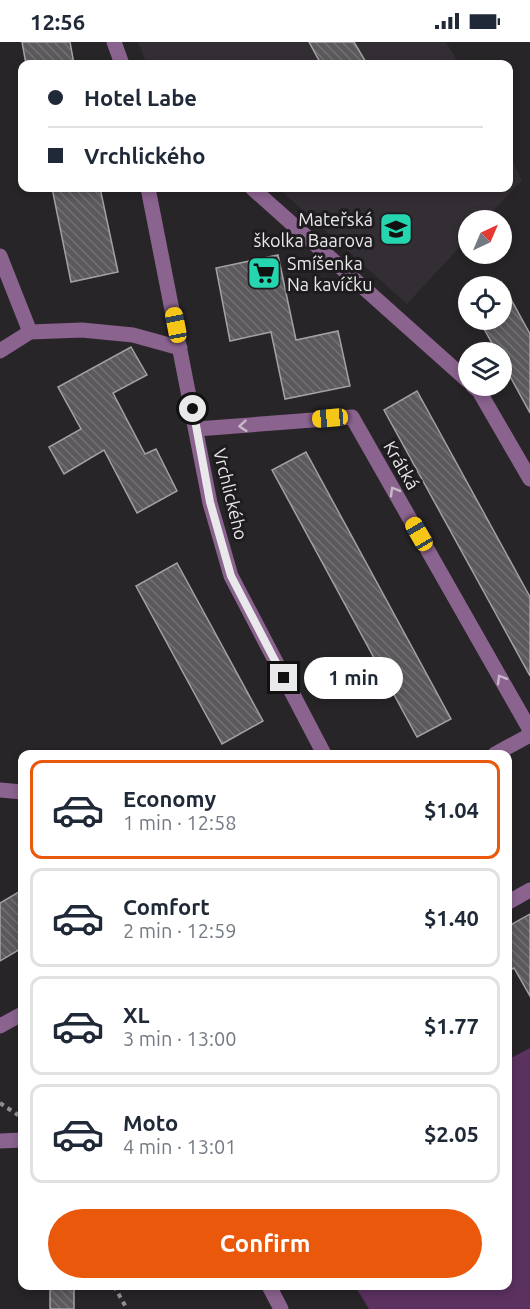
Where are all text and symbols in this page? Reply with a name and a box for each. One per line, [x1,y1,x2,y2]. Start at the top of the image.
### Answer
text: 12:56 [30,9,85,34]
text: Hotel Labe [84,85,197,110]
text: Vrchlického [84,143,206,168]
place label: Mateřská školka Baarova [254,209,373,250]
north arrow [458,210,512,264]
map controls [458,210,512,396]
school or university icon: Mateřská školka Baarova [378,211,414,247]
place label: Smíšenka Na kavíčku [287,253,372,294]
supermarket icon: Smíšenka Na kavíčku [246,255,282,291]
button: locate [458,276,512,330]
car [164,306,188,344]
button: layers [458,342,512,396]
route start [179,395,206,422]
car [311,407,349,429]
one-way arrow [238,419,247,432]
street label: Krátká [380,437,424,493]
street label: Vrchlického [210,446,252,542]
one-way arrow [390,487,401,497]
car [402,514,436,554]
callout: 1 min [305,657,404,699]
route end [270,664,297,691]
text: 1 min [328,666,379,689]
one-way arrow [497,675,508,685]
icon: car [51,783,105,837]
text: Economy [123,786,216,811]
text: $1.04 [424,797,479,822]
text: 1 min · 12:58 [123,811,237,834]
icon: car [51,891,105,945]
text: Comfort [123,894,210,919]
text: $1.40 [424,905,479,930]
text: 2 min · 12:59 [123,919,237,942]
icon: car [51,999,105,1053]
text: XL [123,1002,150,1027]
text: $1.77 [424,1013,479,1038]
text: 3 min · 13:00 [123,1027,237,1050]
icon: car [51,1107,105,1161]
text: Moto [123,1110,178,1135]
text: $2.05 [424,1121,479,1146]
text: 4 min · 13:01 [123,1135,237,1158]
button: Confirm [48,1209,482,1278]

